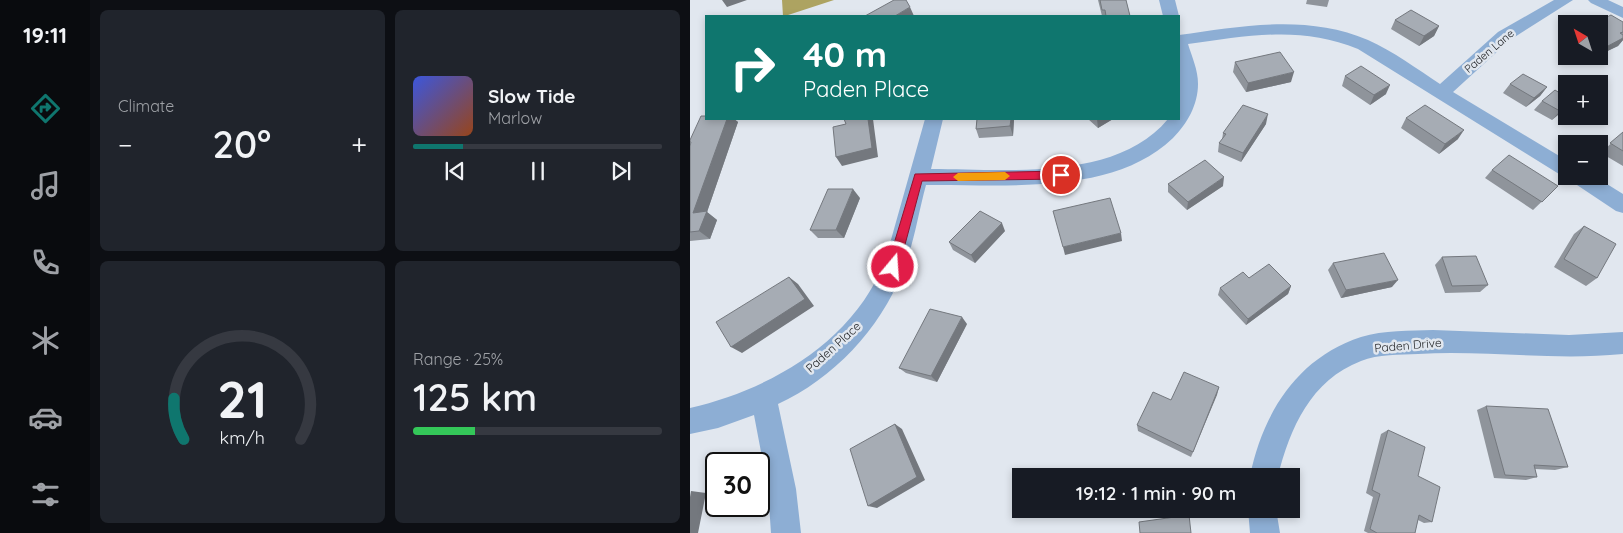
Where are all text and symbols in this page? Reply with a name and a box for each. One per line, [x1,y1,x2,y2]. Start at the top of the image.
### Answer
north arrow [1558,15,1608,65]
map controls [1558,15,1608,185]
text: 19:11 [23,21,67,49]
street label: Paden Lane [1461,26,1517,76]
text: 40 m [803,32,887,76]
icon: right [720,35,785,100]
text: Paden Place [803,75,929,103]
button: + [1558,75,1608,125]
text: Slow Tide [488,84,576,108]
icon: directions [28,91,63,126]
text: Climate [118,96,174,116]
text: Marlow [488,108,542,128]
text: 20° [213,120,271,168]
text: − [118,127,133,162]
text: + [351,127,367,162]
button: − [1558,135,1608,185]
pin [1040,154,1082,196]
icon: previous [441,157,469,185]
icon: pause [524,157,552,185]
icon: next [607,157,635,185]
icon: arrive [1047,161,1075,189]
icon: music [28,168,63,203]
position arrow [866,240,918,292]
icon: phone [28,245,63,280]
street label: Paden Place [802,318,864,376]
icon: climate [28,323,63,358]
street label: Paden Drive [1374,335,1442,355]
text: Range · 25% [413,349,503,369]
text: 21 [218,366,267,431]
text: 125 km [413,373,537,421]
icon: car [28,400,63,435]
text: km/h [220,426,265,448]
speed limit sign: 30 [705,452,770,517]
icon: filters [28,477,63,512]
text: 19:12 · 1 min · 90 m [1076,481,1236,505]

